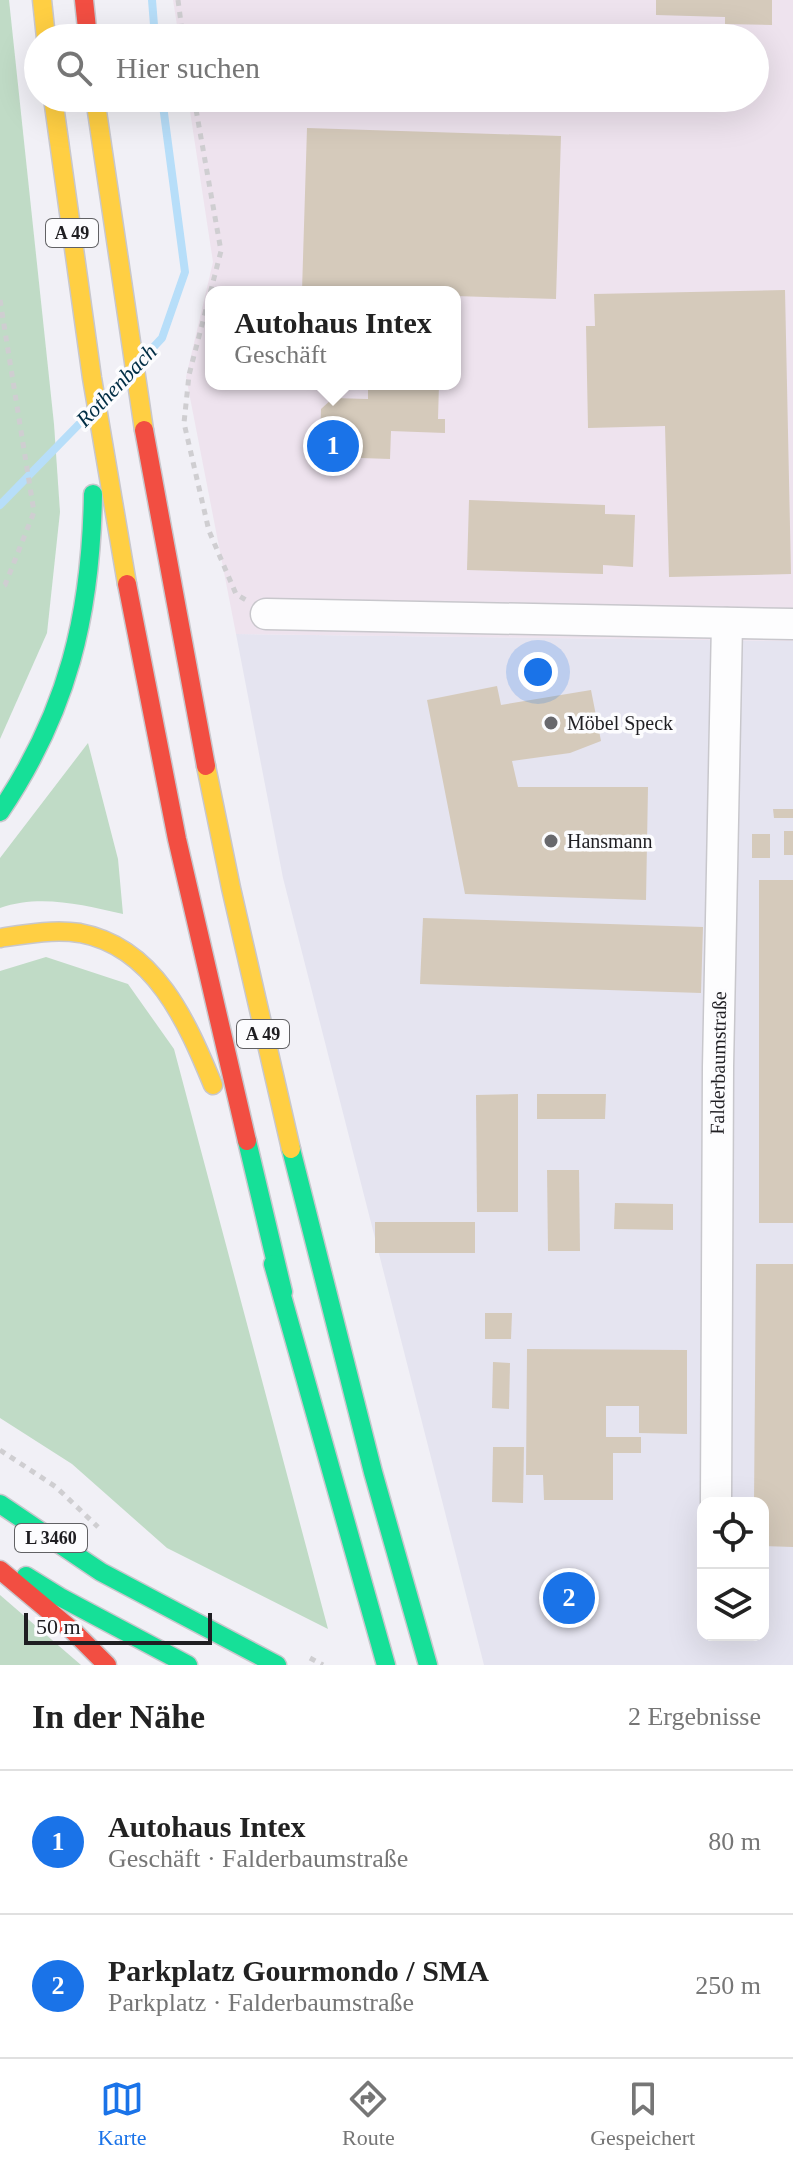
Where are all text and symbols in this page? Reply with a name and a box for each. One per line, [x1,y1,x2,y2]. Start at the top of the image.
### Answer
search box [24,24,769,112]
icon: search [52,46,96,90]
text: Hier suchen [116,51,260,84]
road number: A 49 [46,219,98,247]
popup [205,286,461,390]
text: Autohaus Intex [234,306,432,339]
water label: Rothenbach [70,339,162,433]
text: Geschäft [234,340,327,369]
pin: 1 [307,416,359,476]
your location [518,652,558,692]
place label: Möbel Speck [567,712,673,735]
marker: Möbel Speck [542,714,560,732]
place label: Hansmann [567,830,653,852]
marker: Hansmann [542,832,560,850]
street label: Falderbaumstraße [706,991,730,1135]
road number: A 49 [237,1020,289,1048]
map controls [697,1497,769,1641]
button: locate [697,1497,769,1569]
road number: L 3460 [15,1524,87,1552]
pin: 2 [543,1568,595,1628]
button: layers [697,1569,769,1641]
scale bar [24,1609,212,1645]
text: 50 m [36,1614,81,1639]
text: In der Nähe [32,1698,205,1735]
text: 2 Ergebnisse [628,1702,761,1731]
text: Autohaus Intex [108,1810,306,1843]
text: 1 [52,1827,65,1856]
text: 80 m [708,1827,761,1856]
text: Geschäft · Falderbaumstraße [108,1844,408,1873]
text: Parkplatz Gourmondo / SMA [108,1954,489,1987]
text: 2 [52,1971,65,2000]
text: 250 m [695,1971,761,2000]
text: Parkplatz · Falderbaumstraße [108,1988,414,2017]
tab: Karte [98,2077,147,2151]
tab: Route [342,2077,395,2151]
tab: Gespeichert [590,2077,695,2151]

